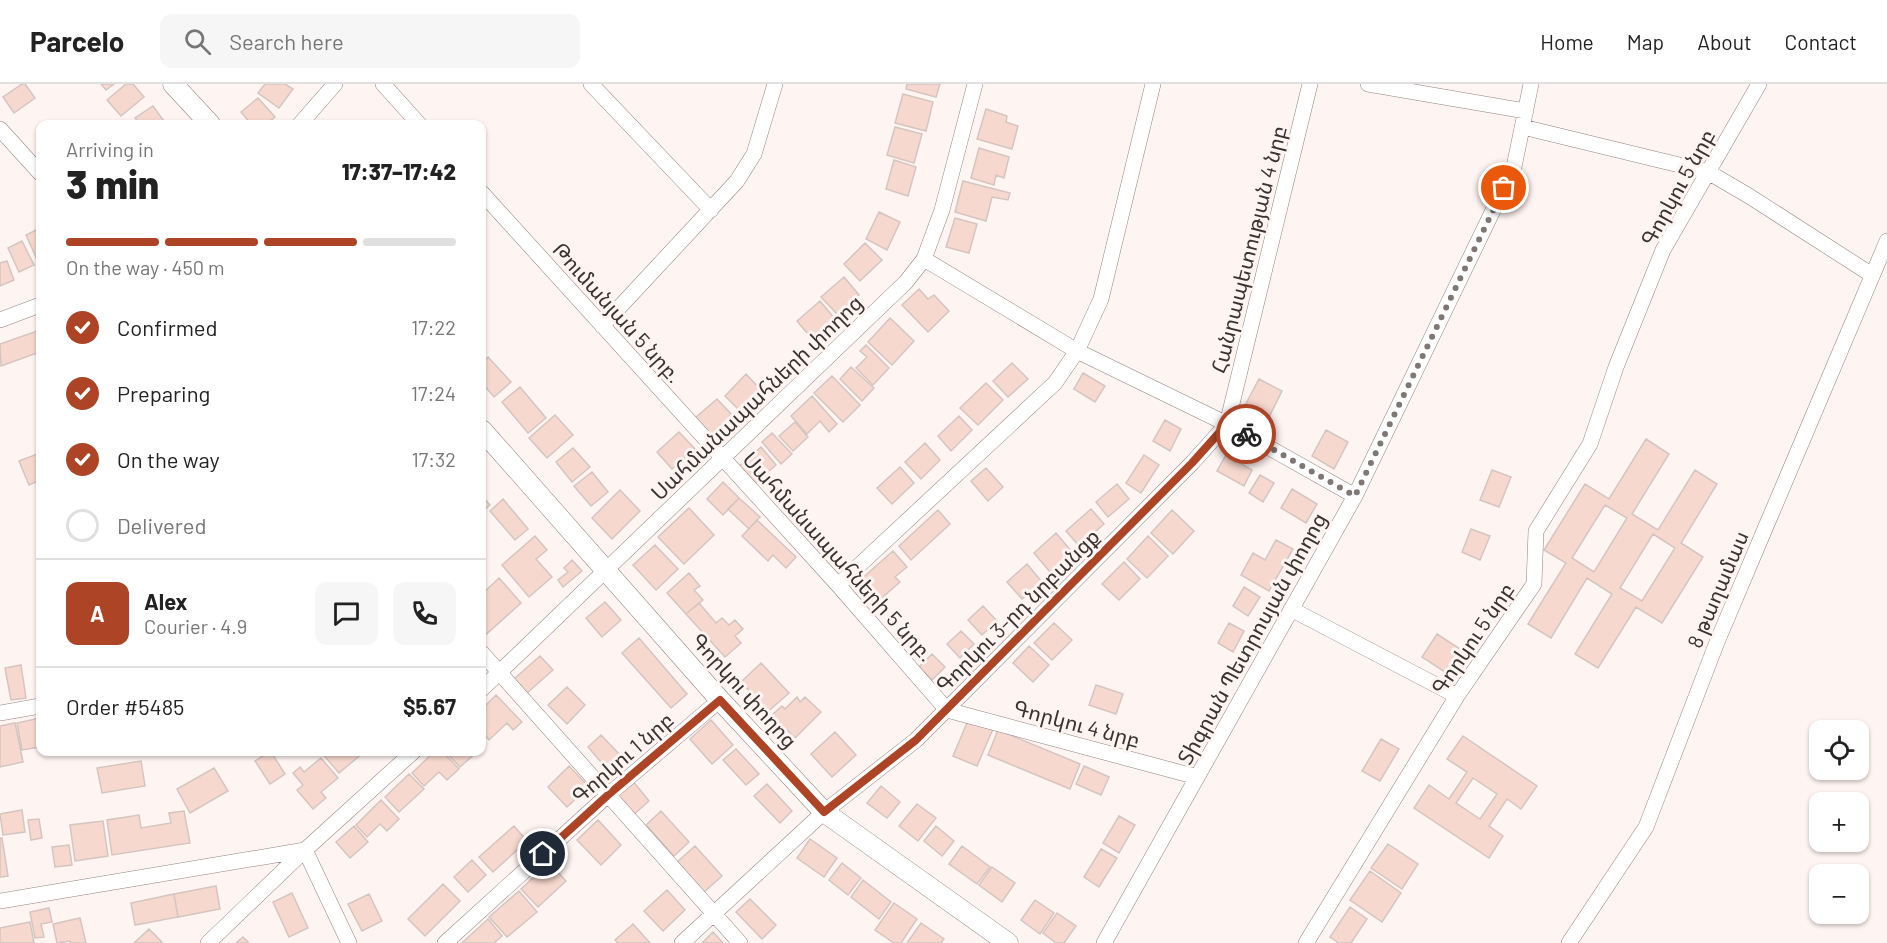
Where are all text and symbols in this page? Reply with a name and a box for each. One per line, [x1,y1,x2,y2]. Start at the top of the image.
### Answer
search box [160,14,580,68]
text: Parcelo [30,24,124,58]
icon: search [181,25,214,58]
text: Search here [229,28,344,54]
text: Home [1540,29,1594,54]
text: Map [1627,29,1664,54]
text: About [1697,29,1752,54]
text: Contact [1785,29,1857,54]
street label: Հանրապետության 4 նրբ [1205,123,1292,376]
street label: Գորկու 5 նրբ [1635,124,1720,250]
text: Arriving in [66,137,154,161]
text: 17:37–17:42 [342,158,456,184]
text: 3 min [66,160,159,207]
pin [1478,162,1529,213]
icon: bag [1487,171,1520,204]
street label: Թումանյան 5 նրբ. [548,236,688,388]
text: On the way · 450 m [66,255,225,279]
street label: Սահմանապահների փողոց [645,289,868,505]
icon: check [66,311,99,344]
text: Confirmed [117,314,217,340]
text: 17:22 [411,315,456,339]
icon: check [66,377,99,410]
text: Preparing [117,380,210,406]
text: 17:24 [411,381,456,405]
courier [1216,404,1276,464]
icon: bike [1230,418,1263,451]
icon: check [66,443,99,476]
text: On the way [117,446,220,472]
street label: Սահմանապահների 5 նրբ. [737,446,940,667]
text: 17:32 [412,447,456,471]
street label: Տիգրան Պետրոսյան փողոց [1171,508,1332,769]
text: Delivered [117,512,206,538]
street label: Գորկու 3-րդ նրբանցք [930,523,1105,698]
street label: 8 թաղամաս [1681,527,1754,652]
street label: Գորկու 5 նրբ [1425,577,1519,699]
button: chat [315,582,378,645]
button: phone [393,582,456,645]
text: Alex [144,588,187,614]
text: A [90,600,105,626]
text: Courier · 4.9 [144,614,247,638]
street label: Գորկու փողոց [686,627,803,753]
text: Order #5485 [66,693,184,719]
text: $5.67 [403,693,456,719]
street label: Գորկու 4 նրբ [1011,694,1143,753]
street label: Գորկու 1 նրբ [566,706,678,808]
map controls [1809,720,1869,924]
button: locate [1809,720,1869,780]
button: + [1809,792,1869,852]
pin [517,828,568,879]
icon: home [526,837,559,870]
button: − [1809,864,1869,924]

